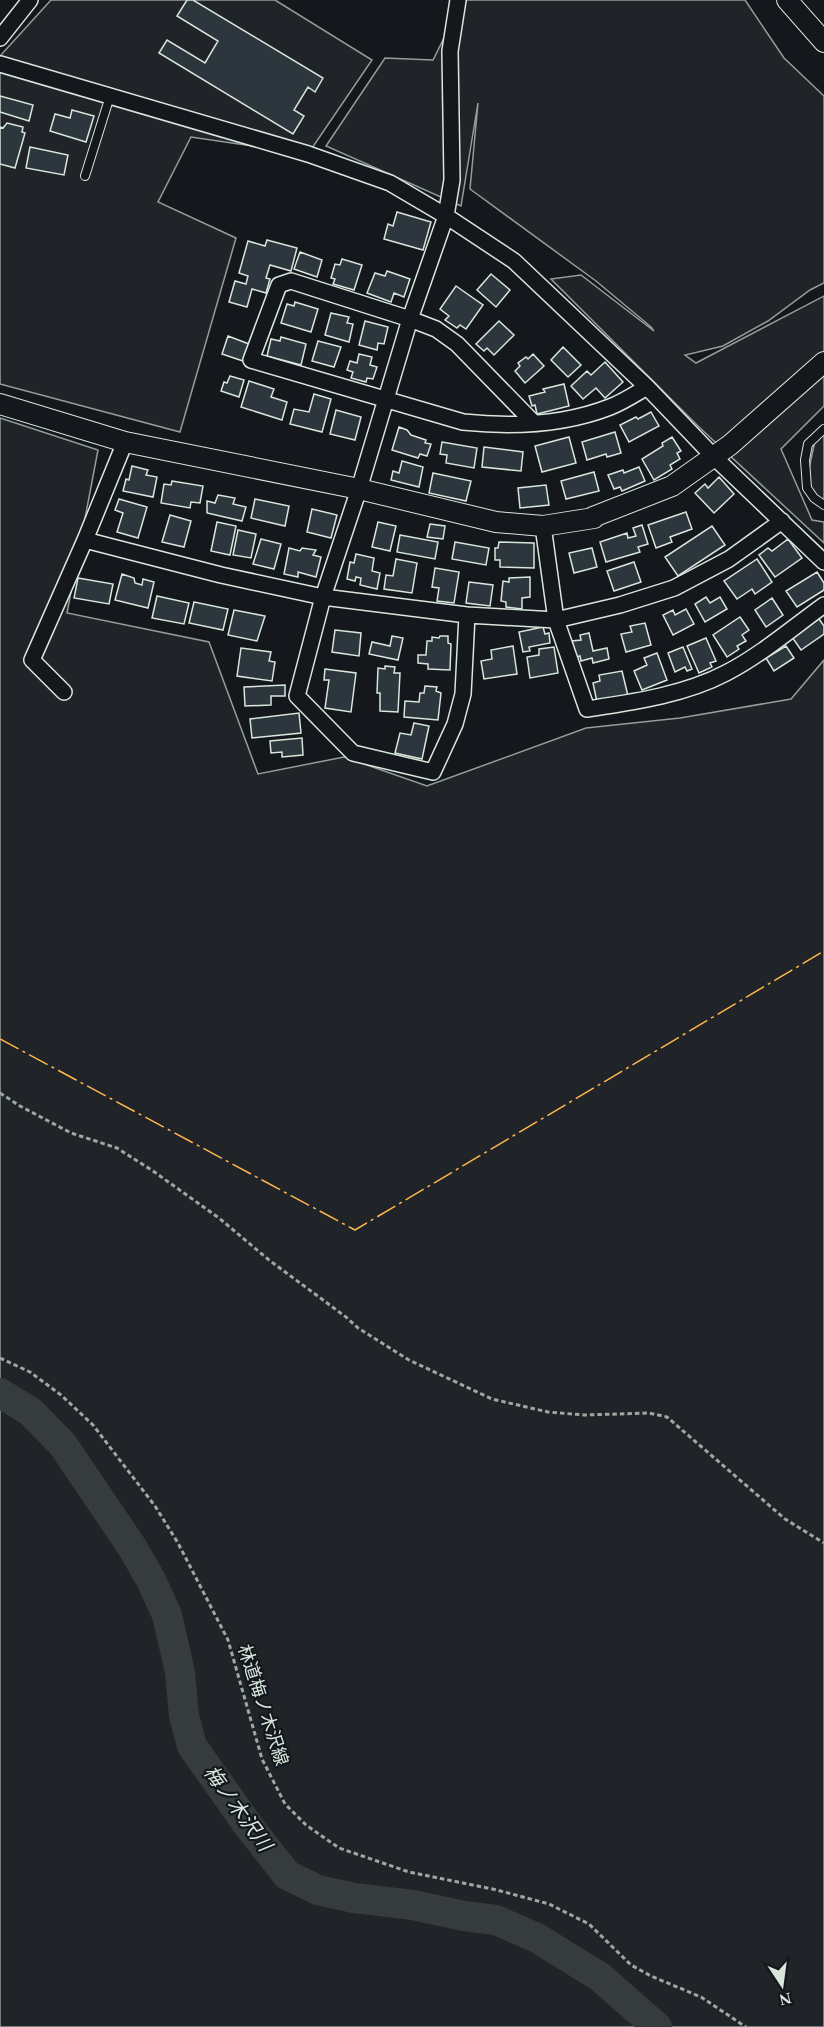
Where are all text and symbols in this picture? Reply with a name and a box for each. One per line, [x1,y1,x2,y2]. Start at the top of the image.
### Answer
street label: 林道梅ノ木沢線 [234,1642,292,1768]
water label: 梅ノ木沢川 [200,1761,277,1857]
north arrow [752,1955,812,2015]
text: N [777,1990,793,2009]

